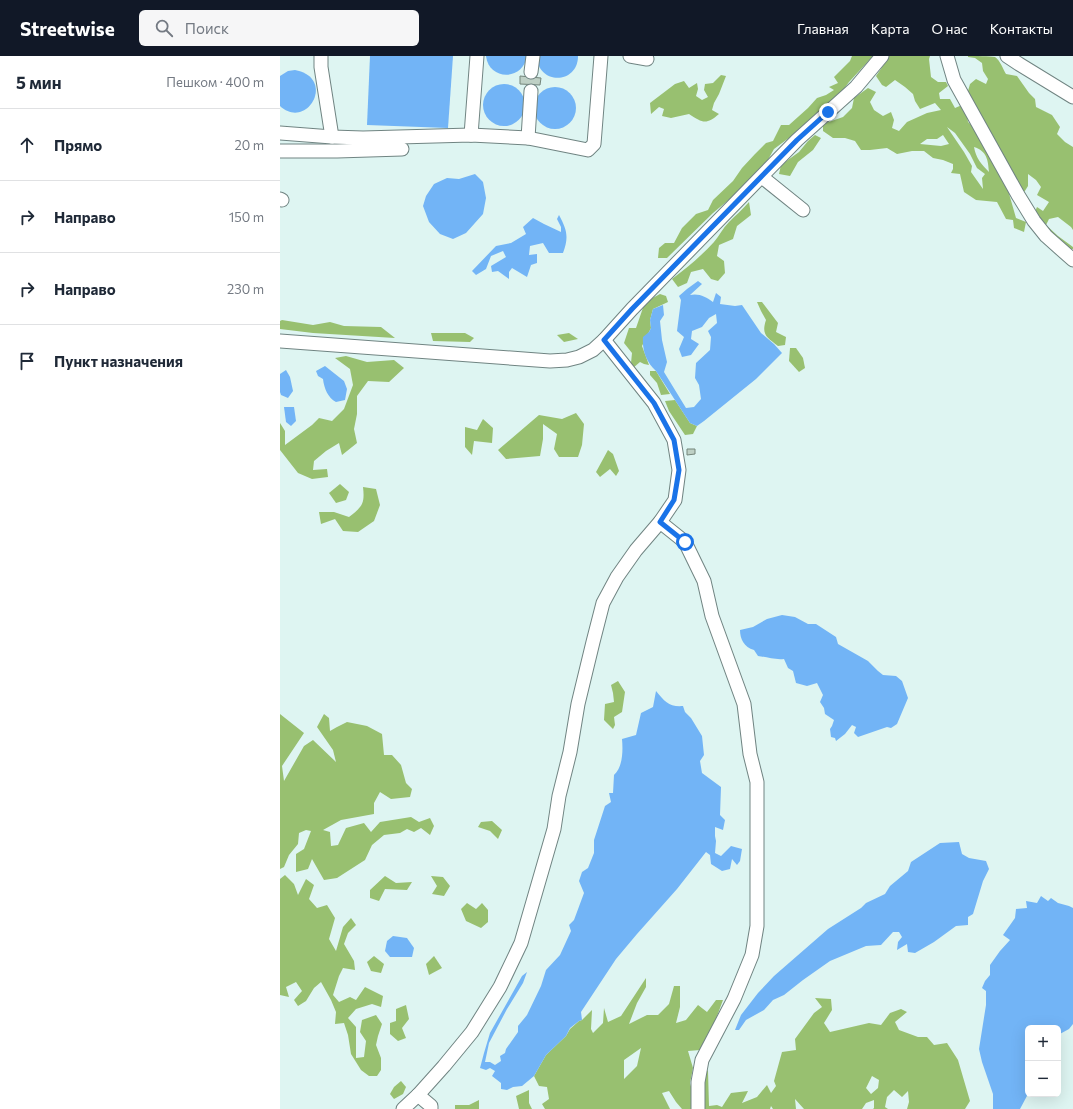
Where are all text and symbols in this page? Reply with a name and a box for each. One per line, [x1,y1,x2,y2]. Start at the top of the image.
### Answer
search box [139,10,419,46]
text: Streetwise [20,17,115,40]
icon: search [153,17,175,39]
text: Поиск [185,19,229,37]
text: Главная [797,20,849,37]
text: Карта [871,20,909,37]
text: О нас [931,20,968,37]
text: Контакты [990,20,1053,37]
text: 5 мин [16,72,62,93]
text: Пешком · 400 m [166,74,264,90]
route end [819,103,837,121]
icon: ahead [16,134,38,156]
text: Прямо [54,136,102,154]
text: 20 m [235,137,264,153]
icon: right [16,206,38,228]
text: Направо [54,208,116,226]
text: 150 m [229,209,264,225]
icon: right [16,278,38,300]
text: Направо [54,280,116,298]
text: 230 m [227,281,264,297]
icon: arrive [16,350,38,372]
text: Пункт назначения [54,352,183,370]
route start [676,533,694,551]
map controls [1025,1025,1061,1097]
button: + [1025,1025,1061,1061]
button: − [1025,1061,1061,1097]

